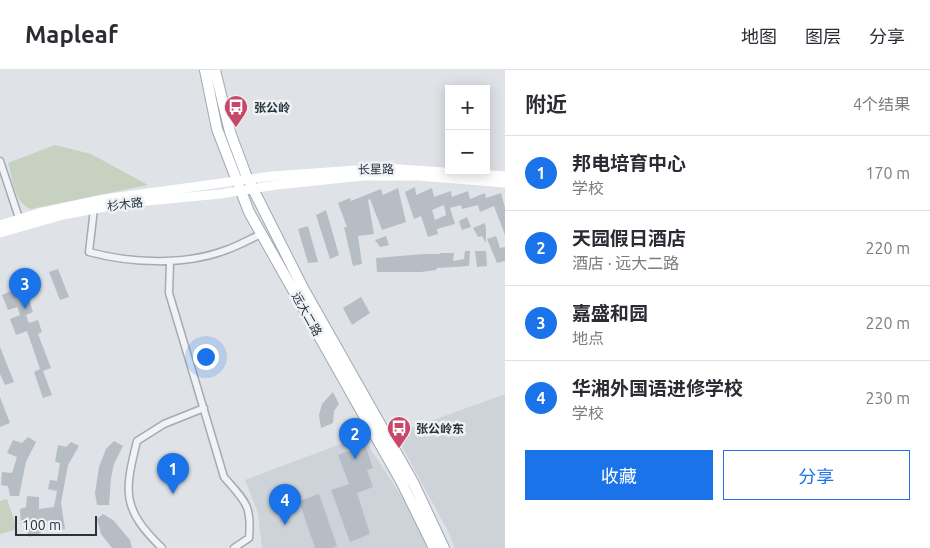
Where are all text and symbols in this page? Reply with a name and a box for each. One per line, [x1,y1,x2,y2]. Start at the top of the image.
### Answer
text: Mapleaf [25,21,118,48]
text: 地图 [741,26,777,46]
text: 图层 [805,26,841,46]
text: 分享 [869,26,905,46]
map controls [445,85,490,175]
button: + [445,85,490,130]
text: 附近 [525,92,567,116]
bus stop icon: 张公岭 [223,94,249,128]
text: 4个结果 [853,95,910,113]
place label: 张公岭 [254,101,290,114]
button: − [445,130,490,175]
text: 邦电培育中心 [572,152,686,174]
street label: 长星路 [358,162,394,176]
text: 1 [536,164,546,182]
text: 170 m [865,164,910,182]
text: 学校 [572,179,604,197]
street label: 杉木路 [106,195,144,213]
text: 天园假日酒店 [572,227,686,249]
text: 2 [536,239,546,257]
text: 220 m [865,239,910,257]
text: 酒店 · 远大二路 [572,254,679,272]
pin: 3 [9,268,41,309]
street label: 远大二路 [290,290,324,338]
text: 嘉盛和园 [572,302,648,324]
text: 3 [536,314,546,332]
text: 220 m [865,314,910,332]
text: 地点 [572,329,604,347]
your location [193,344,219,370]
text: 华湘外国语进修学校 [572,377,743,399]
text: 4 [536,389,546,407]
text: 230 m [865,389,910,407]
text: 学校 [572,404,604,422]
bus stop icon: 张公岭东 [386,415,412,449]
pin: 2 [339,418,371,459]
place label: 张公岭东 [416,422,464,435]
button: 收藏 [525,450,713,500]
button: 分享 [723,450,910,500]
pin: 1 [157,453,189,494]
pin: 4 [269,484,301,525]
scale bar [15,513,98,536]
text: 100 m [22,517,61,533]

